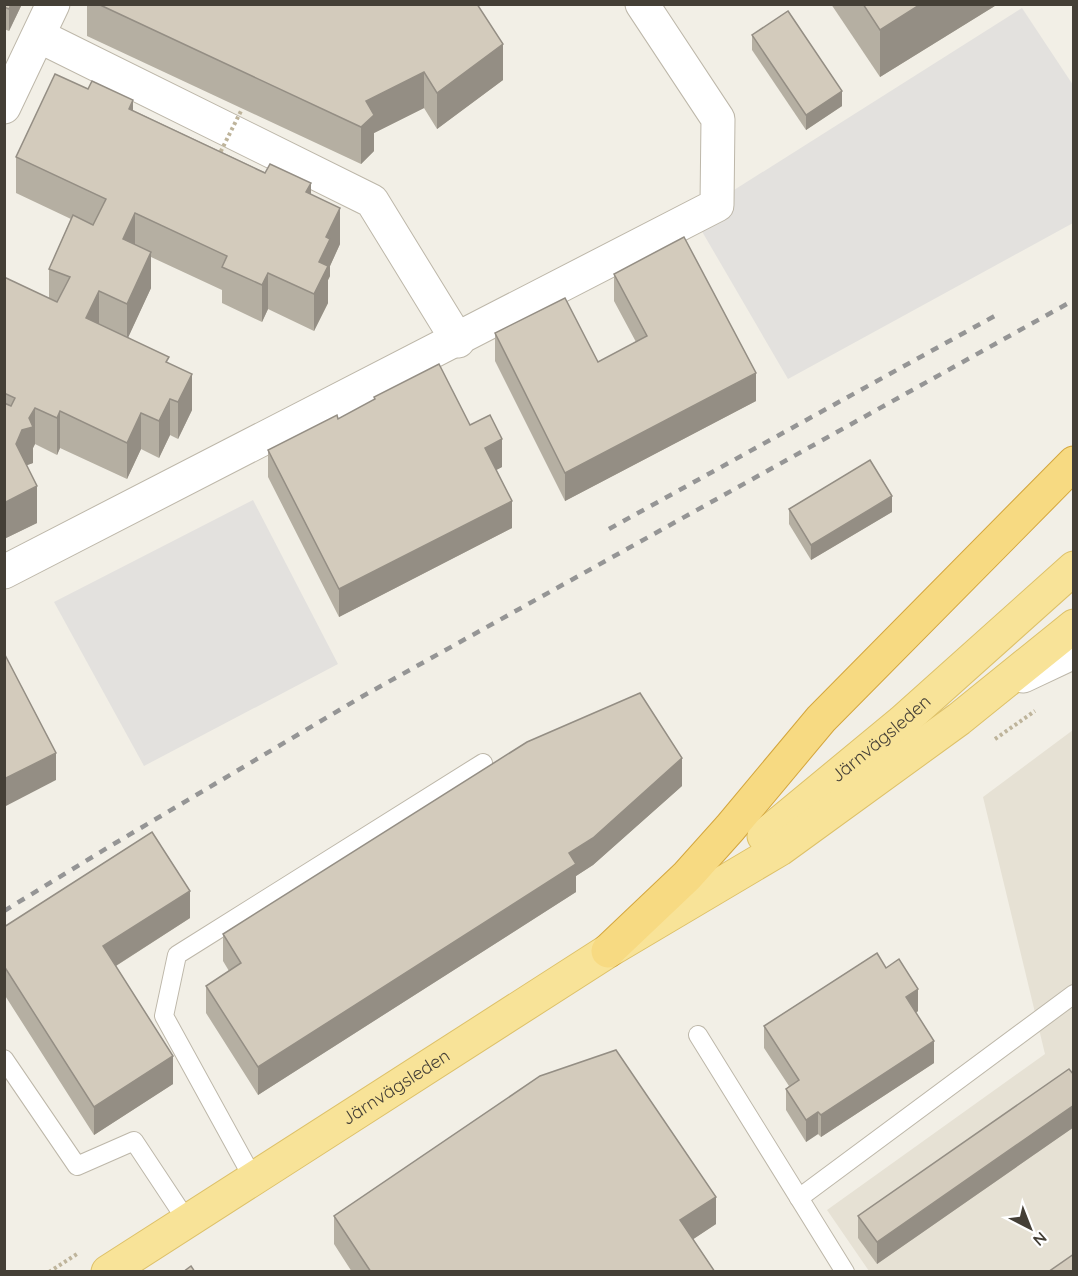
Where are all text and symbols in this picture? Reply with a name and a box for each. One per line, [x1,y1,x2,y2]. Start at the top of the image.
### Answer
street label: Järnvägsleden [826,690,935,787]
street label: Järnvägsleden [337,1044,454,1130]
north arrow [1000,1198,1060,1258]
text: N [1029,1228,1051,1251]

